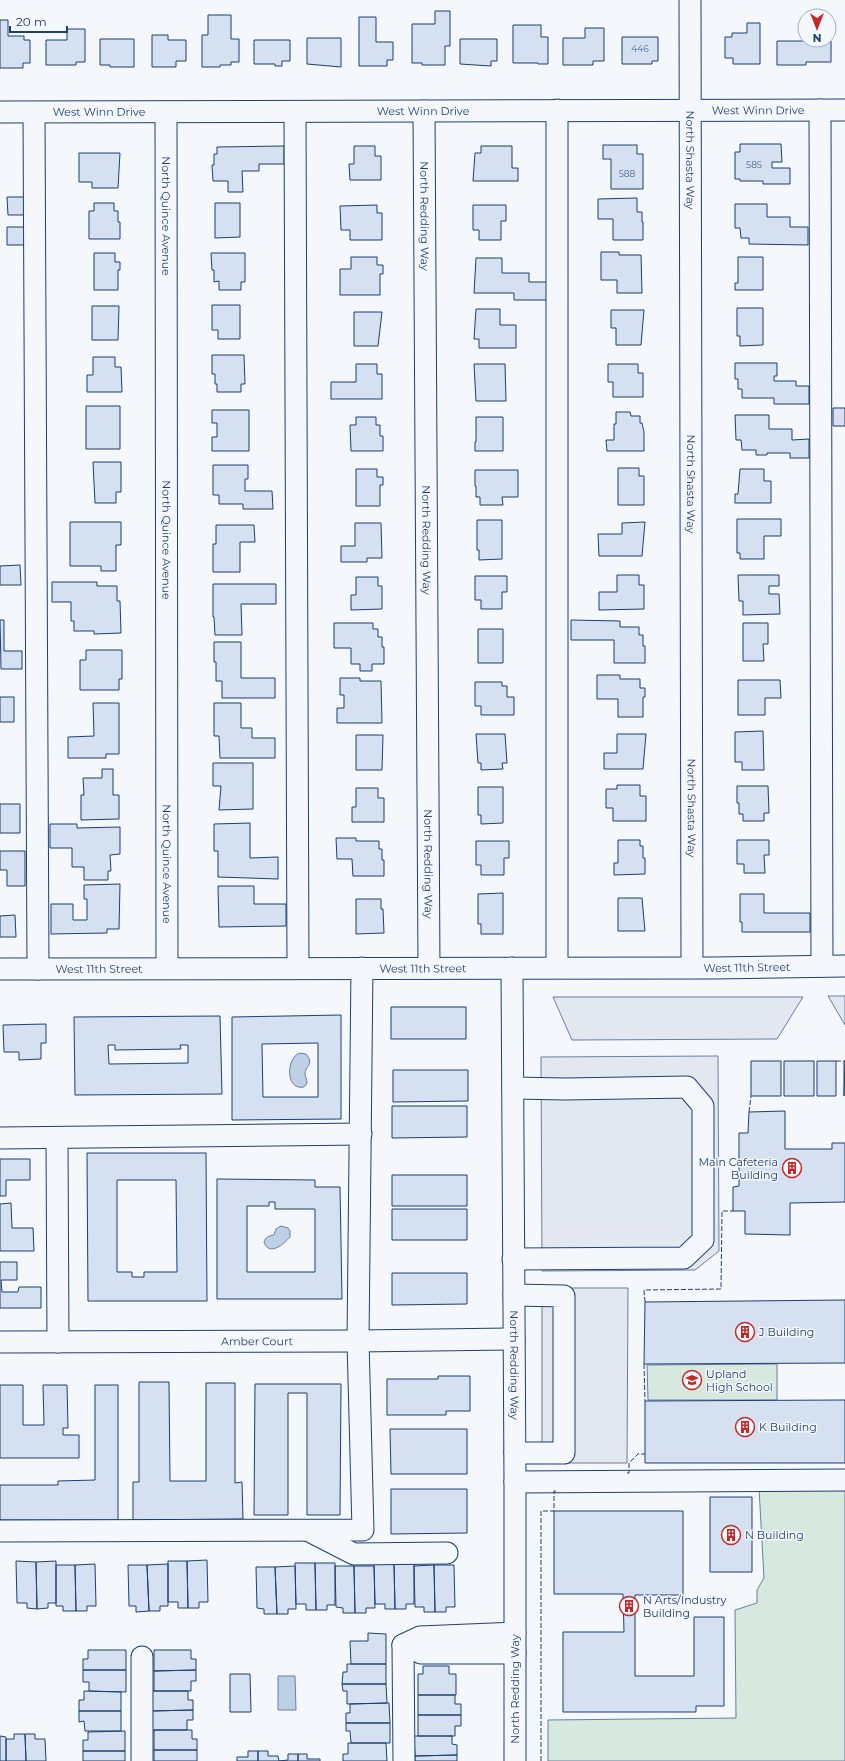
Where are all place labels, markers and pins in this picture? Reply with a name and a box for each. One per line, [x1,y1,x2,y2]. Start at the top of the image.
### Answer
place label: Main Cafeteria Building [699,1155,778,1182]
building icon: Main Cafeteria Building [781,1157,803,1179]
building icon: J Building [734,1321,756,1343]
place label: J Building [758,1325,814,1339]
place label: Upland High School [706,1367,773,1394]
school or university icon: Upland High School [681,1369,703,1391]
building icon: K Building [734,1416,756,1438]
place label: K Building [759,1420,817,1434]
building icon: N Building [720,1524,742,1546]
place label: N Building [745,1528,804,1542]
place label: N Arts/Industry Building [643,1593,727,1620]
building icon: N Arts/Industry Building [618,1595,640,1617]

